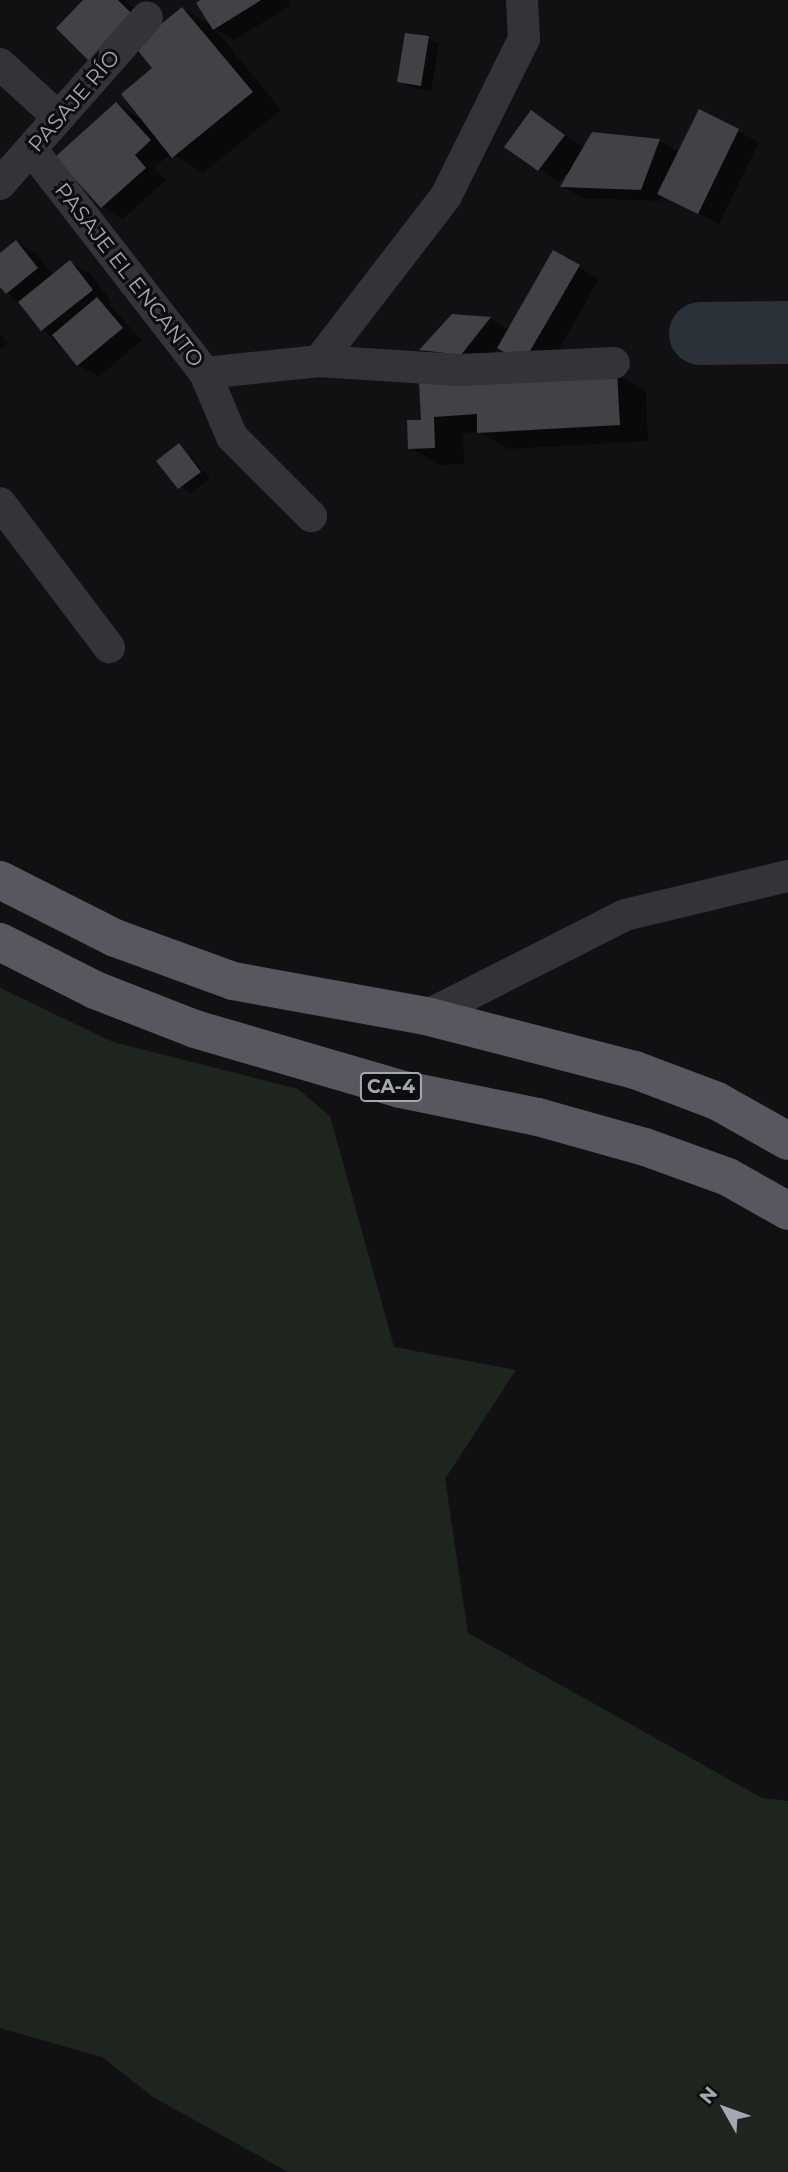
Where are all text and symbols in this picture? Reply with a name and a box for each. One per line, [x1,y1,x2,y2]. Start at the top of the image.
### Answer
street label: PASAJE RÍO [23,45,125,157]
street label: PASAJE EL ENCANTO [49,178,209,372]
road number: CA-4 [360,1072,422,1102]
north arrow [690,2074,760,2144]
text: N [695,2082,722,2108]

